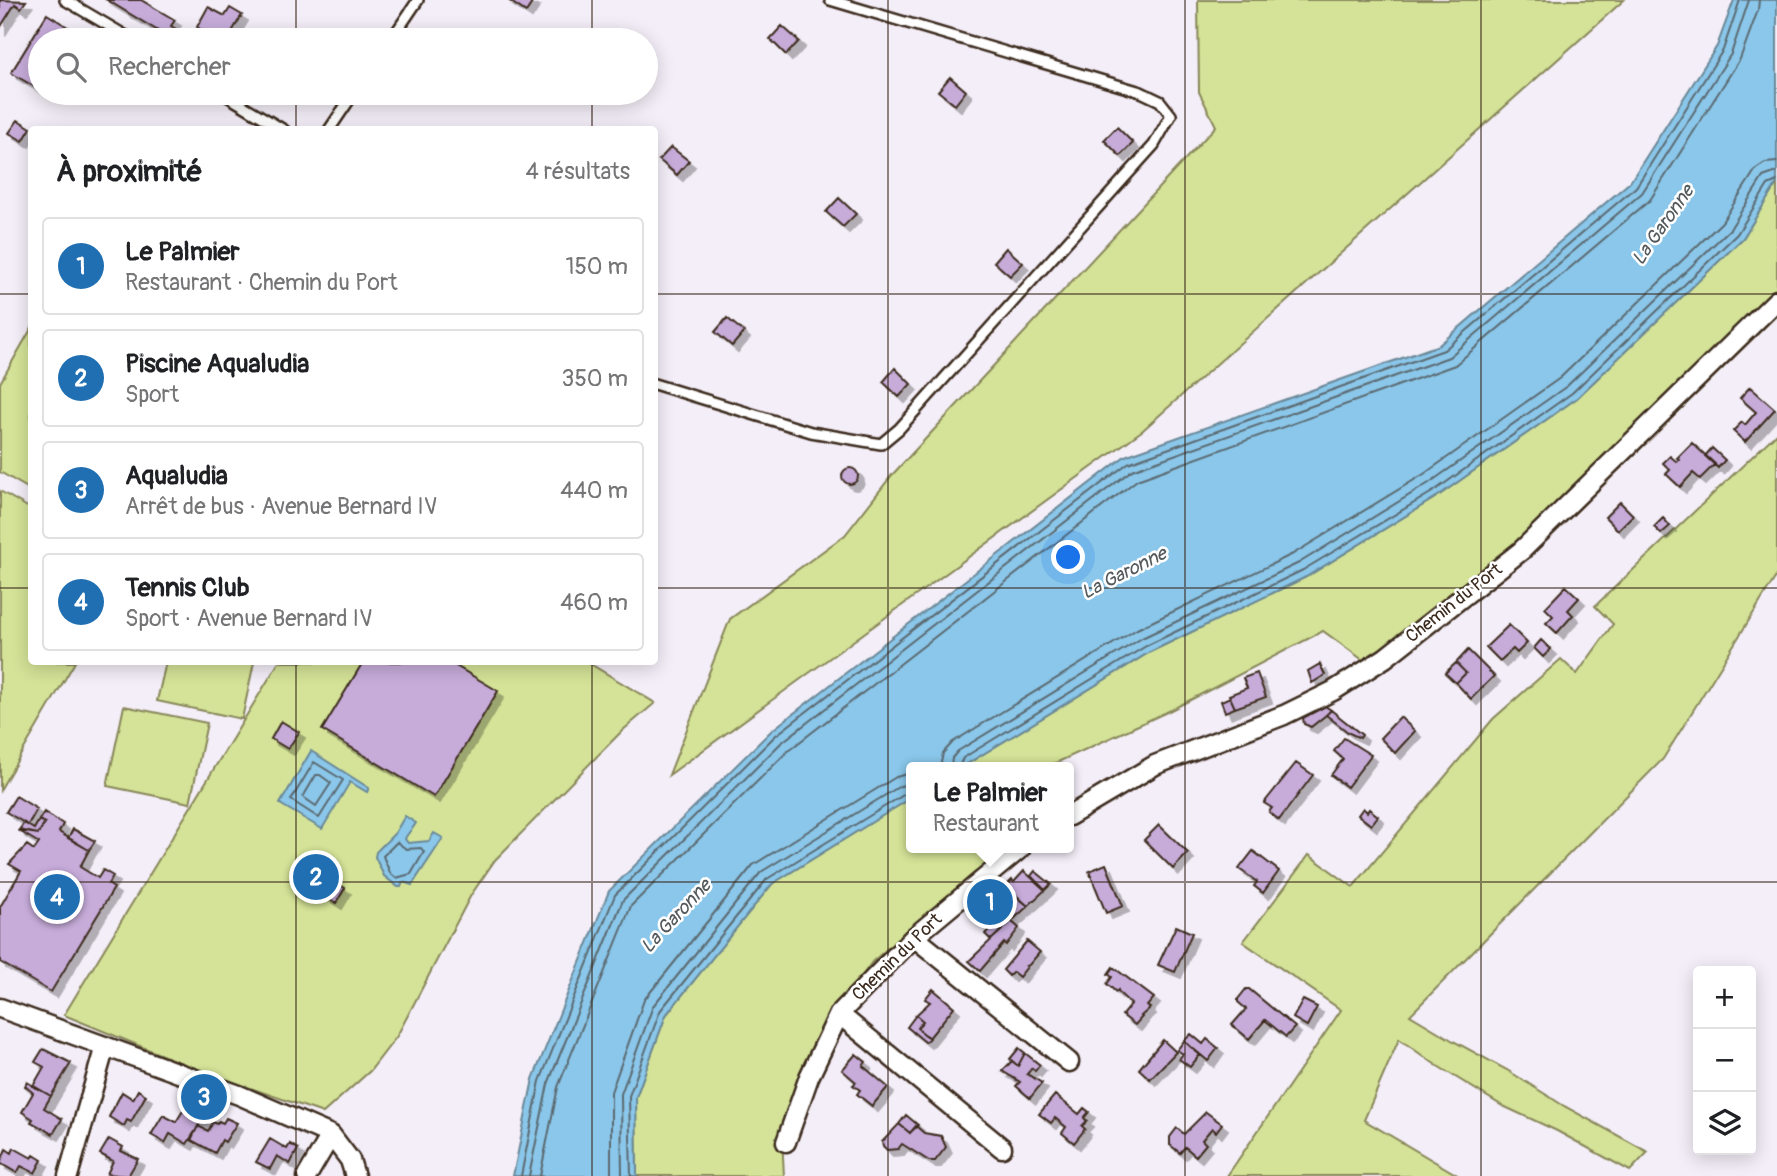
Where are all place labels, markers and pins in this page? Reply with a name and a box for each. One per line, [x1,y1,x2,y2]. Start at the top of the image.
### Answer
pin: 2 [293,851,339,903]
pin: 4 [34,871,80,923]
pin: 1 [967,876,1013,928]
pin: 3 [181,1071,227,1123]

